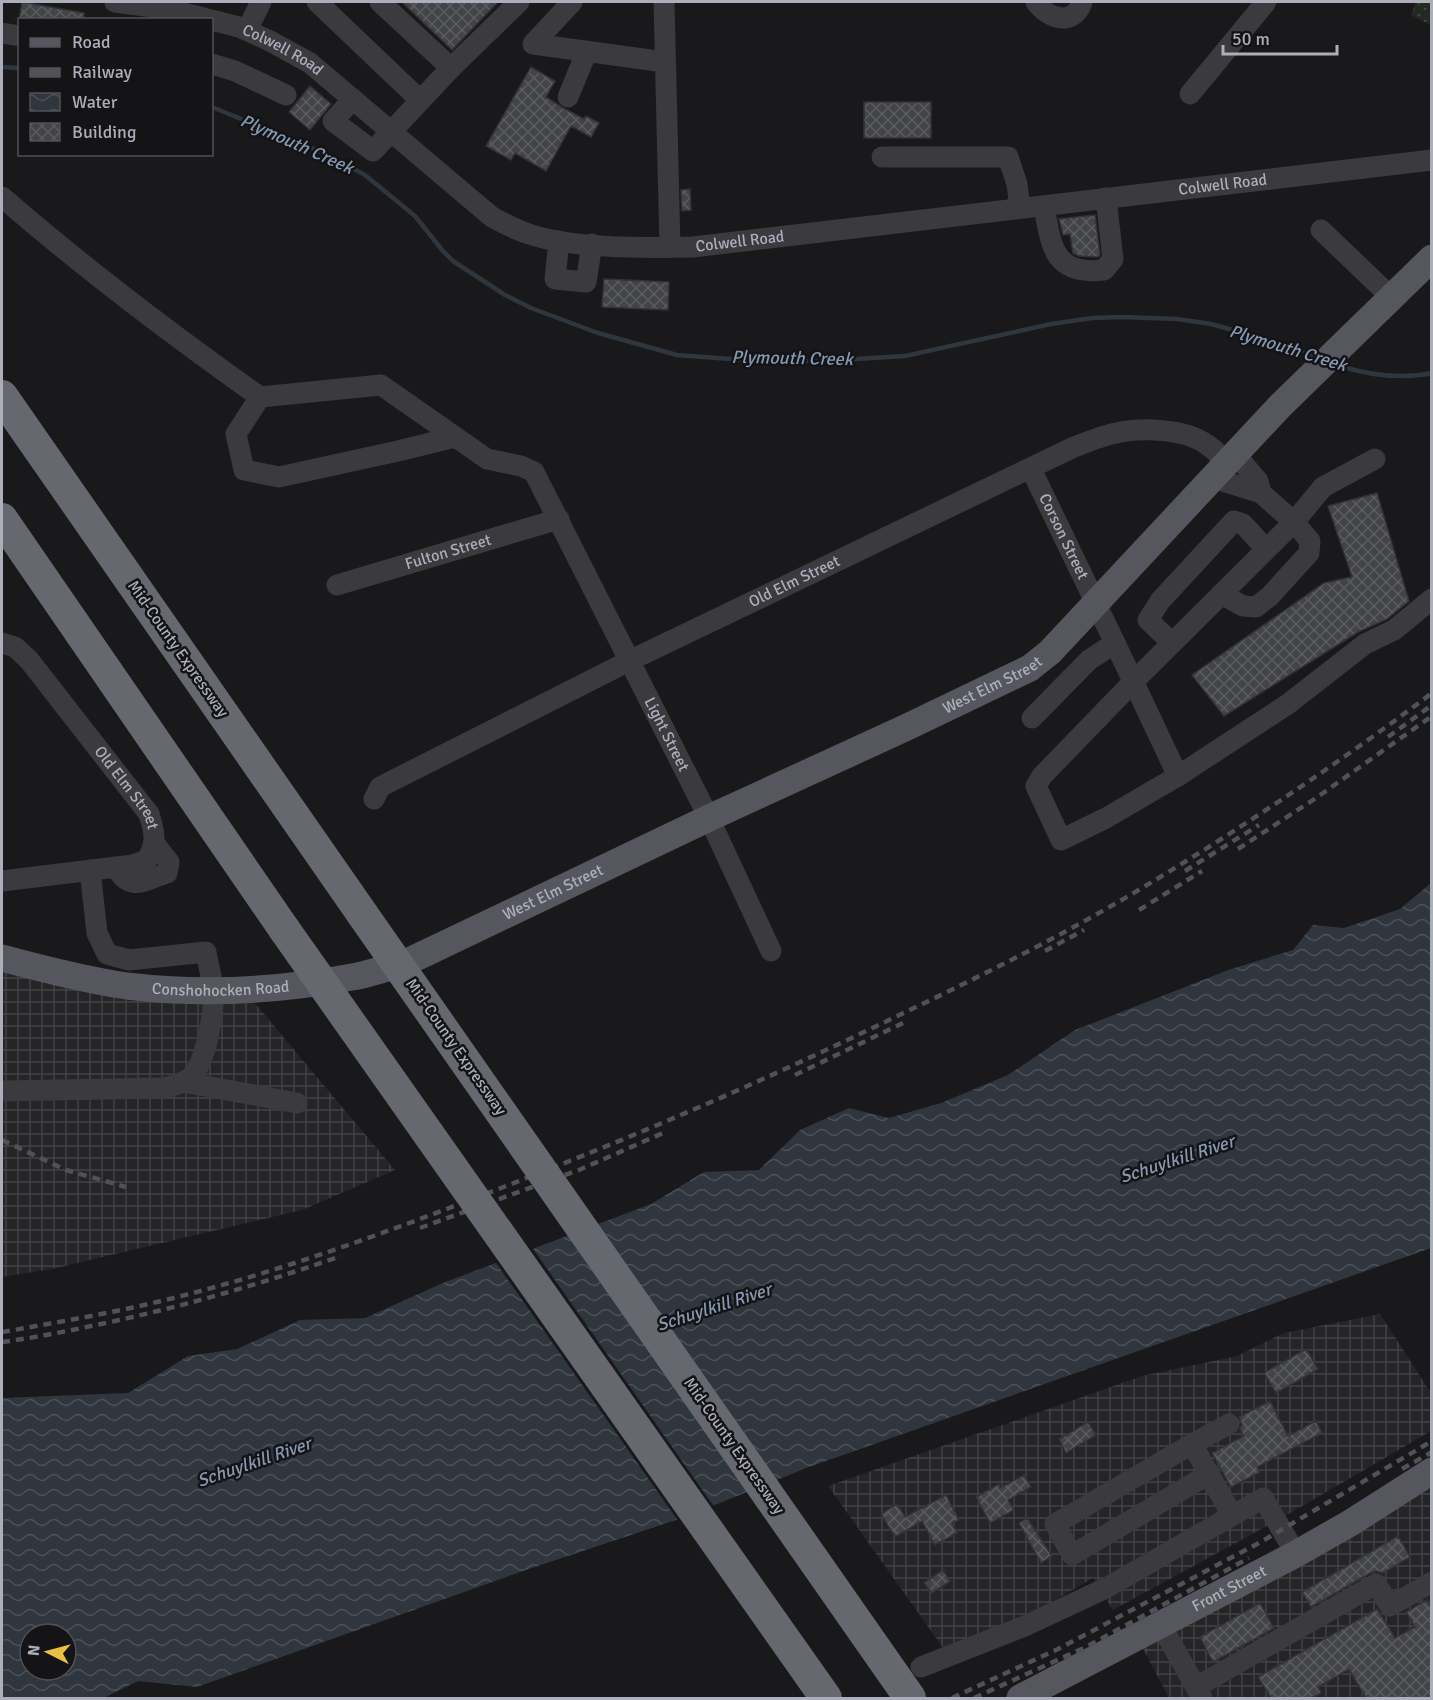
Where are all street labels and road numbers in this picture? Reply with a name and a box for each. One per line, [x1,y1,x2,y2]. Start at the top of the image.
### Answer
street label: Colwell Road [239,20,327,80]
street label: Colwell Road [1177,170,1268,200]
street label: Colwell Road [695,226,785,257]
street label: Corson Street [1034,490,1093,583]
street label: Fulton Street [403,530,494,574]
street label: Old Elm Street [745,551,844,612]
street label: Mid-County Expressway [123,577,233,722]
street label: West Elm Street [939,652,1047,718]
street label: Light Street [640,694,694,775]
street label: Old Elm Street [90,742,163,832]
street label: West Elm Street [500,860,607,925]
street label: Mid-County Expressway [401,975,511,1120]
street label: Conshohocken Road [151,976,290,1001]
street label: Mid-County Expressway [679,1374,789,1519]
street label: Front Street [1188,1561,1270,1617]

